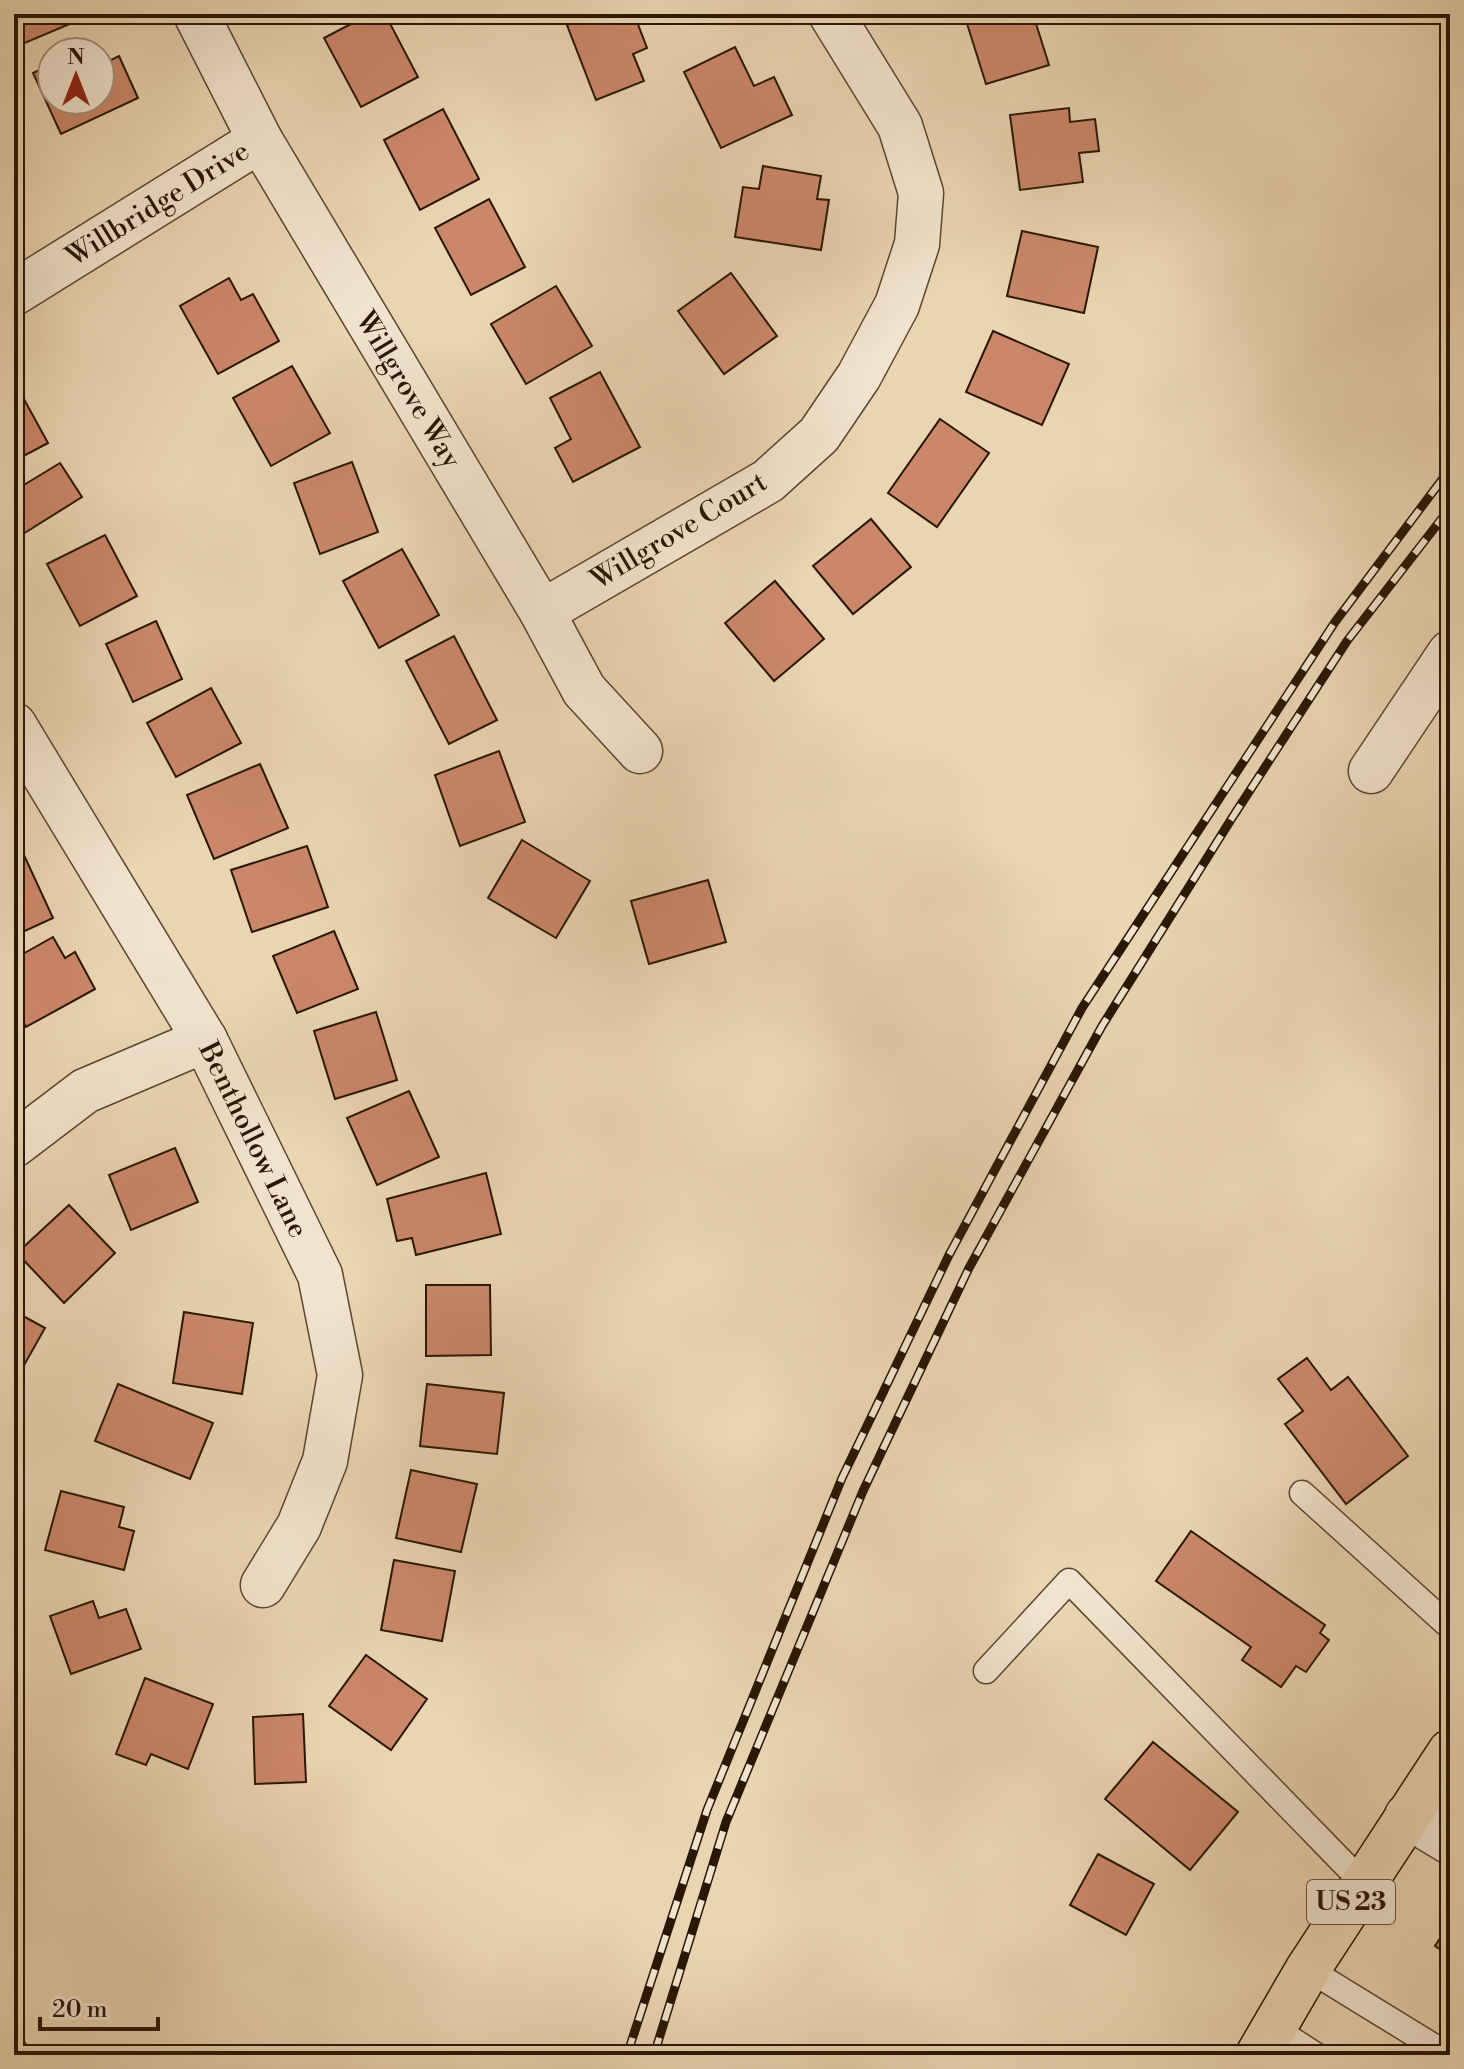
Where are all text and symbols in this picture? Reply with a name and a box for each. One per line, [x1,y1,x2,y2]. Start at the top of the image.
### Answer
north arrow [36,36,116,116]
text: N [67,44,85,71]
street label: Willbridge Drive [59,134,256,275]
street label: Willgrove Way [347,304,469,475]
street label: Willgrove Court [584,465,774,598]
street label: Benthollow Lane [190,1035,316,1244]
road number: US 23 [1307,1880,1395,1924]
scale bar [40,1981,158,2031]
text: 20 m [52,1995,108,2025]

